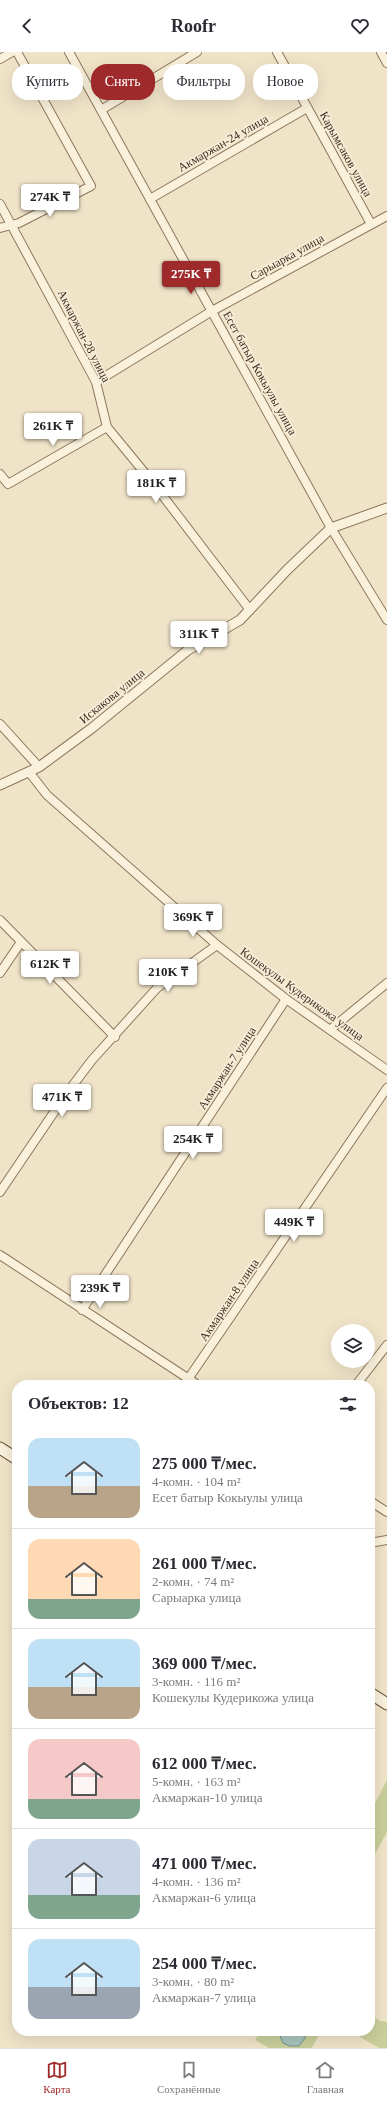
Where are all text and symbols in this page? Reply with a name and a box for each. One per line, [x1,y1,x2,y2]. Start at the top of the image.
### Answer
icon: back [16,15,38,37]
icon: heart [349,15,371,37]
text: Roofr [171,16,216,36]
chip: Купить [12,64,83,100]
chip: Снять [91,64,155,100]
chip: Фильтры [163,64,245,100]
chip: Новое [253,64,318,100]
street label: Карымсаков улица [317,109,376,200]
street label: Акмаржан-24 улица [175,111,271,175]
pin: 274K ₸ [17,184,83,218]
text: 274K ₸ [30,189,70,204]
street label: Сарыарка улица [248,231,327,283]
pin: 275K ₸ [158,261,224,295]
text: 275K ₸ [171,266,211,281]
street label: Акмаржан-28 улица [55,287,114,385]
street label: Есет батыр Кокыулы улица [220,309,300,438]
pin: 261K ₸ [20,413,86,447]
text: 261K ₸ [33,418,73,433]
pin: 181K ₸ [123,470,189,504]
text: 181K ₸ [136,475,176,490]
pin: 311K ₸ [166,621,232,655]
text: 311K ₸ [179,626,219,641]
street label: Искакова улица [77,665,148,727]
pin: 369K ₸ [160,904,226,938]
text: 369K ₸ [173,909,213,924]
street label: Кошекулы Кудерикожа улица [237,944,367,1044]
pin: 612K ₸ [17,951,83,985]
text: 612K ₸ [30,956,70,971]
pin: 210K ₸ [135,959,201,993]
text: 210K ₸ [148,964,188,979]
street label: Акмаржан-7 улица [195,1023,259,1112]
pin: 471K ₸ [29,1084,95,1118]
text: 471K ₸ [42,1089,82,1104]
pin: 254K ₸ [160,1126,226,1160]
text: 254K ₸ [173,1131,213,1146]
pin: 449K ₸ [261,1209,327,1243]
text: 449K ₸ [274,1214,314,1229]
street label: Акмаржан-8 улица [196,1256,262,1344]
pin: 239K ₸ [67,1275,133,1309]
text: 239K ₸ [80,1280,120,1295]
map controls [331,1324,375,1368]
button: layers [331,1324,375,1368]
icon: filters [337,1393,359,1415]
text: Объектов: 12 [28,1394,129,1413]
icon: home [60,1454,108,1502]
text: 275 000 ₸/мес. [152,1454,257,1473]
text: 4-комн. · 104 m² [152,1474,241,1489]
text: Есет батыр Кокыулы улица [152,1490,303,1505]
text: 261 000 ₸/мес. [152,1554,257,1573]
icon: home [60,1555,108,1603]
text: 2-комн. · 74 m² [152,1574,234,1589]
text: Сарыарка улица [152,1590,241,1605]
text: 369 000 ₸/мес. [152,1654,257,1673]
icon: home [60,1655,108,1703]
text: 3-комн. · 116 m² [152,1674,240,1689]
text: Кошекулы Кудерикожа улица [152,1690,314,1705]
text: 612 000 ₸/мес. [152,1754,257,1773]
icon: home [60,1755,108,1803]
text: 5-комн. · 163 m² [152,1774,241,1789]
text: Акмаржан-10 улица [152,1790,263,1805]
text: 471 000 ₸/мес. [152,1854,257,1873]
icon: home [60,1855,108,1903]
text: 4-комн. · 136 m² [152,1874,241,1889]
text: Акмаржан-6 улица [152,1890,256,1905]
text: 254 000 ₸/мес. [152,1954,257,1973]
icon: home [60,1955,108,2003]
text: 3-комн. · 80 m² [152,1974,234,1989]
text: Акмаржан-7 улица [152,1990,256,2005]
tab: Карта [43,2059,71,2095]
tab: Сохранённые [157,2059,220,2095]
tab: Главная [307,2059,344,2095]

